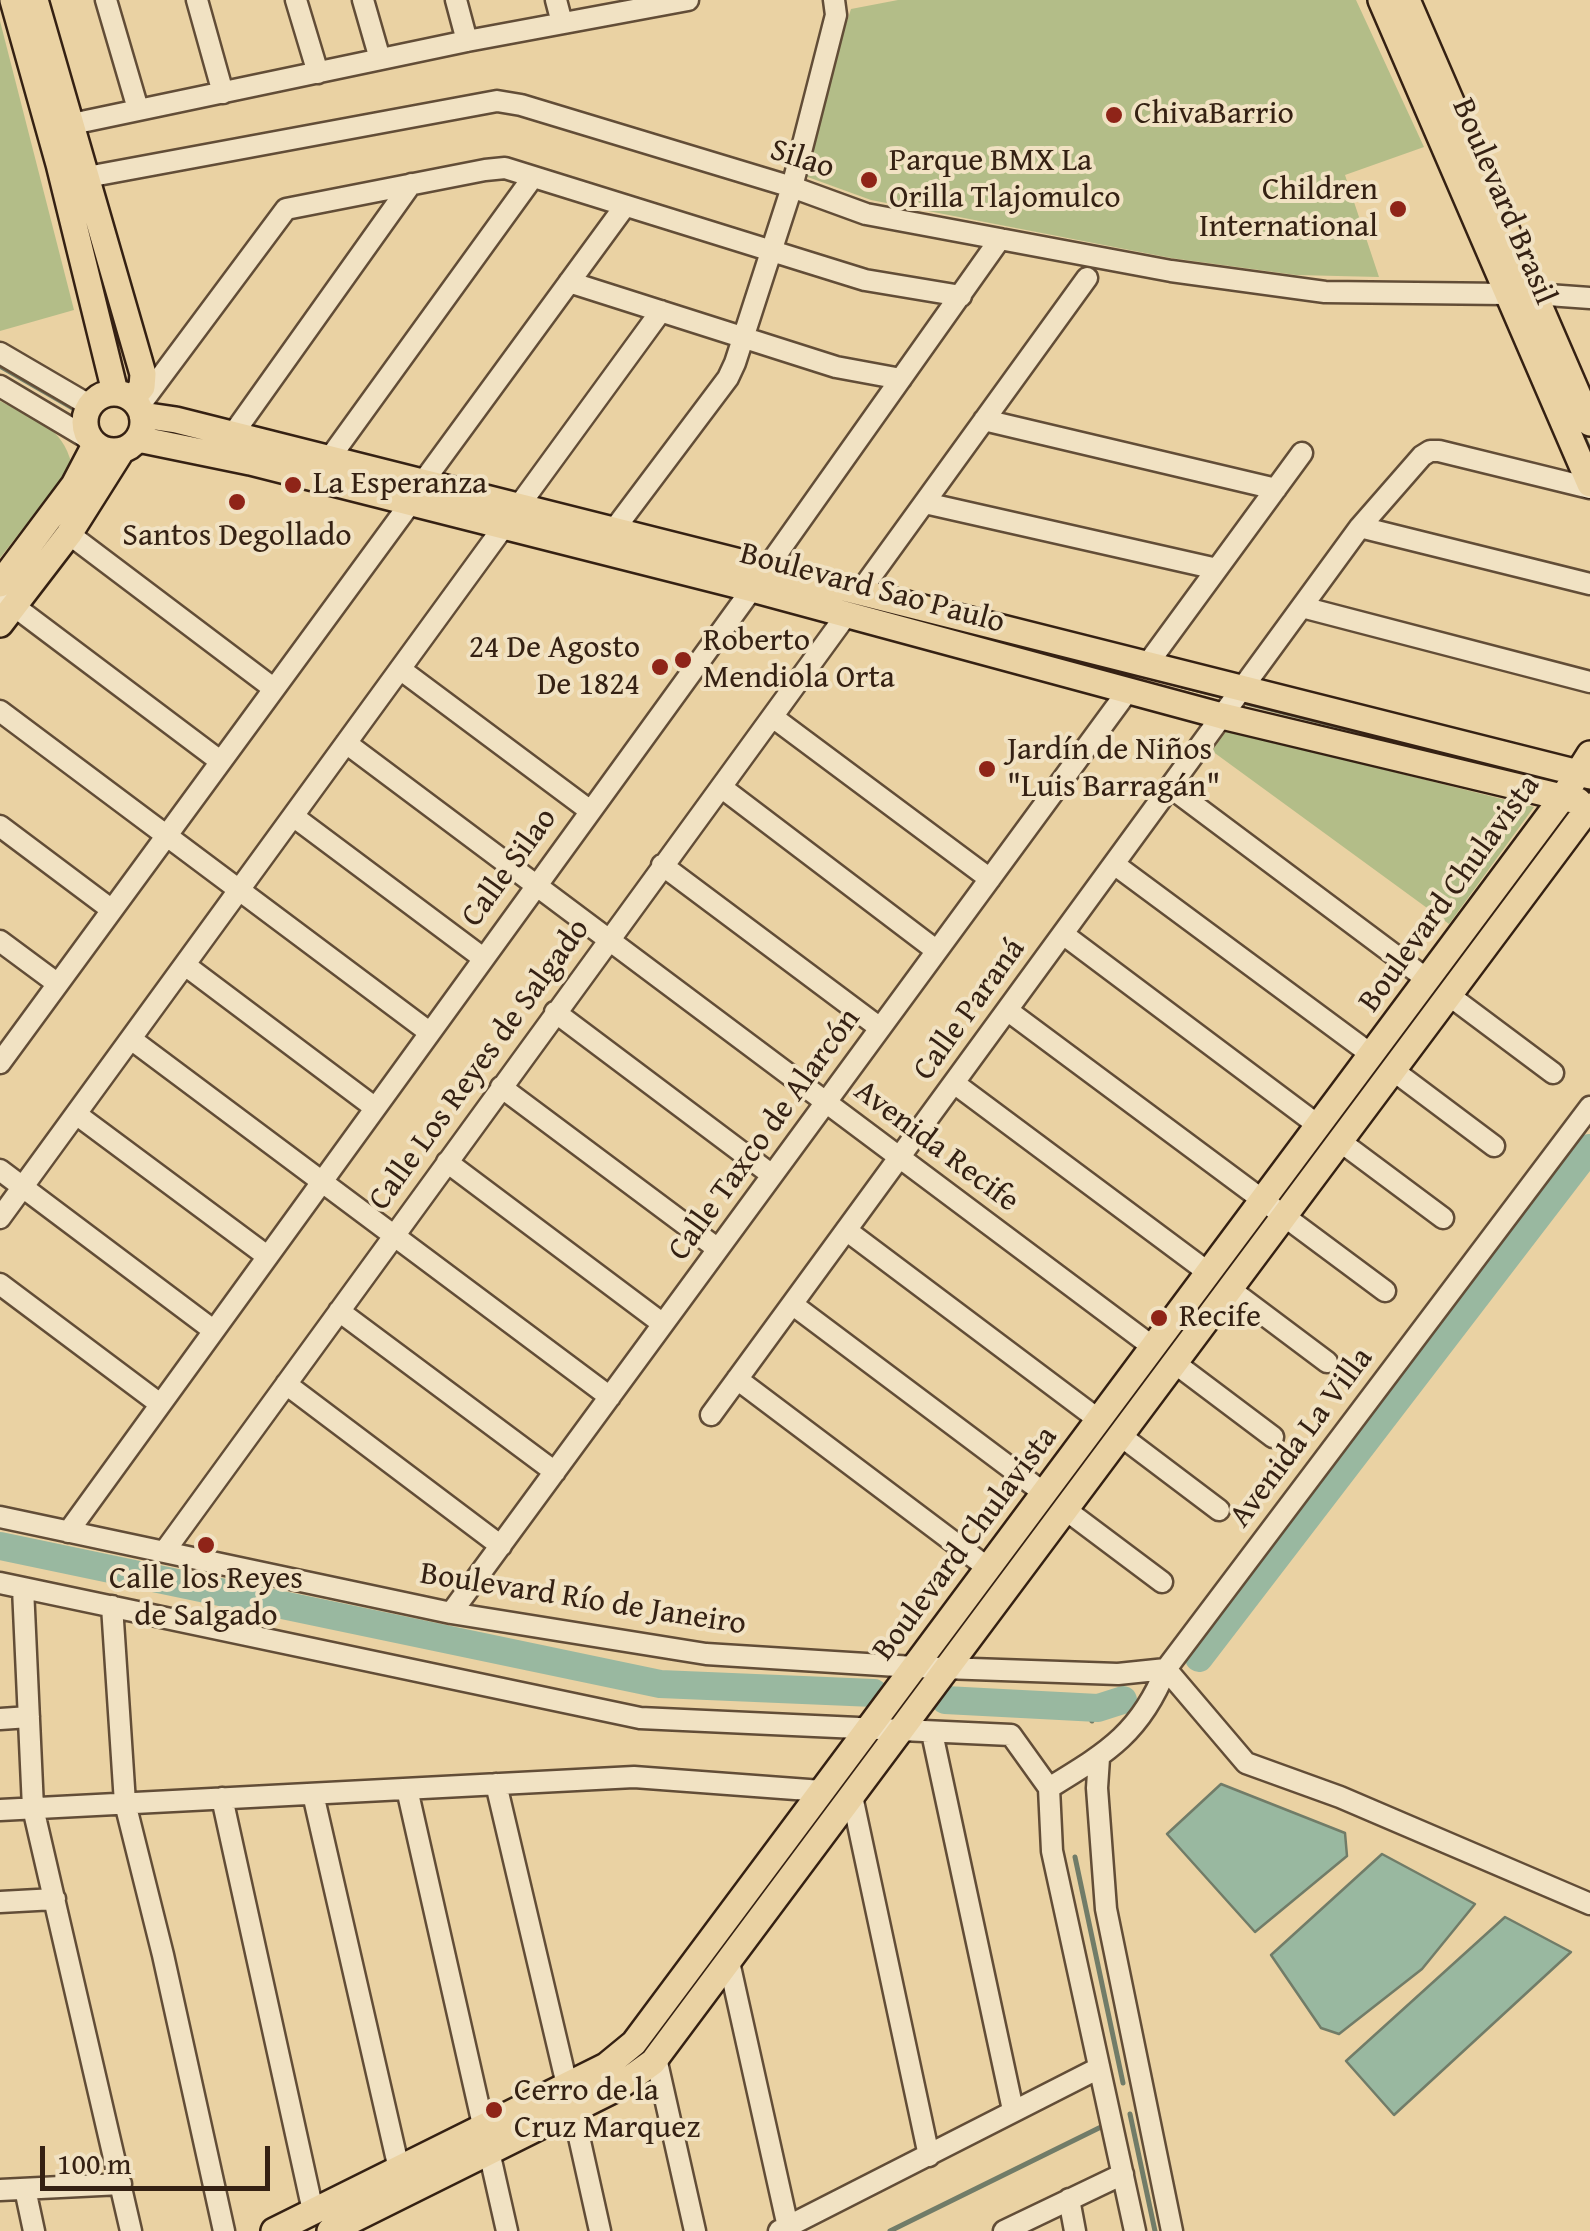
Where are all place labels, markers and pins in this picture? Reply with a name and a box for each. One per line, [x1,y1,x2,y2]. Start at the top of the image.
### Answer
place label: ChivaBarrio [1134,96,1294,134]
marker: ChivaBarrio [1103,104,1125,126]
place label: Parque BMX La Orilla Tlajomulco [889,143,1121,218]
marker: Parque BMX La Orilla Tlajomulco [858,169,880,191]
place label: Children International [1199,172,1378,247]
marker: Children International [1387,198,1409,220]
place label: La Esperanza [313,466,487,504]
marker: La Esperanza [282,474,304,496]
marker: Santos Degollado [226,491,248,513]
place label: Santos Degollado [122,518,352,556]
place label: Roberto Mendiola Orta [703,623,895,698]
place label: 24 De Agosto De 1824 [469,630,640,705]
marker: Roberto Mendiola Orta [672,649,694,671]
marker: 24 De Agosto De 1824 [649,656,671,678]
place label: Jardín de Niños "Luis Barragán" [1007,732,1220,807]
marker: Jardín de Niños "Luis Barragán" [976,758,998,780]
place label: Recife [1179,1299,1261,1337]
marker: Recife [1148,1307,1170,1329]
marker: Calle los Reyes de Salgado [195,1534,217,1556]
place label: Calle los Reyes de Salgado [109,1561,303,1636]
place label: Cerro de la Cruz Marquez [514,2073,700,2148]
marker: Cerro de la Cruz Marquez [483,2099,505,2121]

